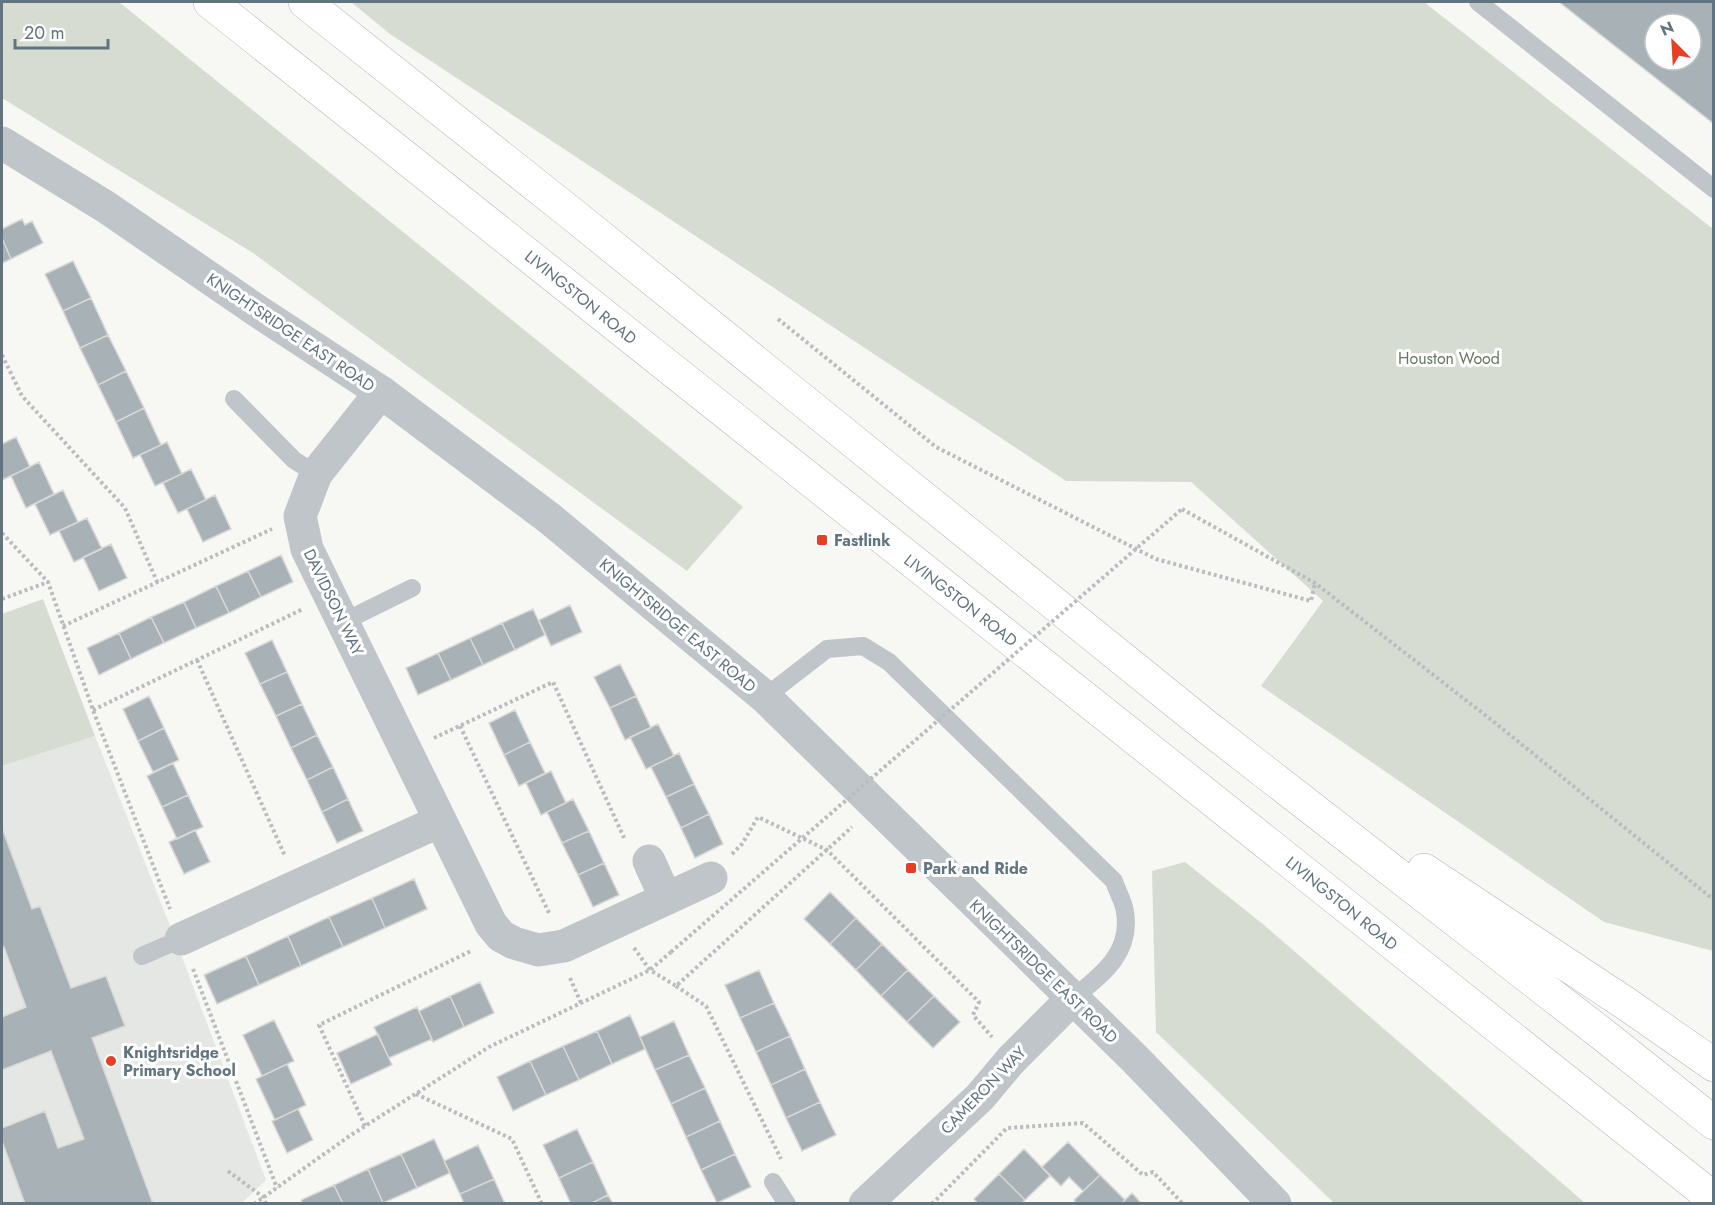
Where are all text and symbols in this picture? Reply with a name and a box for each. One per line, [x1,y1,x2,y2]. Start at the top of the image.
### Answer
scale bar [15,12,108,50]
north arrow [1643,12,1703,72]
text: N [1657,16,1678,42]
text: 20 m [24,20,64,46]
street label: LIVINGSTON ROAD [520,245,642,350]
street label: KNIGHTSRIDGE EAST ROAD [202,267,379,397]
park label: Houston Wood [1398,347,1500,370]
place label: Fastlink [834,529,891,552]
marker: Fastlink [815,533,829,547]
street label: DAVIDSON WAY [298,545,369,659]
street label: LIVINGSTON ROAD [899,549,1022,652]
street label: KNIGHTSRIDGE EAST ROAD [594,553,761,698]
street label: LIVINGSTON ROAD [1281,851,1403,956]
place label: Park and Ride [923,857,1028,880]
marker: Park and Ride [904,861,918,875]
street label: KNIGHTSRIDGE EAST ROAD [964,894,1123,1049]
place label: Knightsridge Primary School [123,1041,236,1082]
street label: CAMERON WAY [935,1041,1031,1140]
marker: Knightsridge Primary School [104,1054,118,1068]

